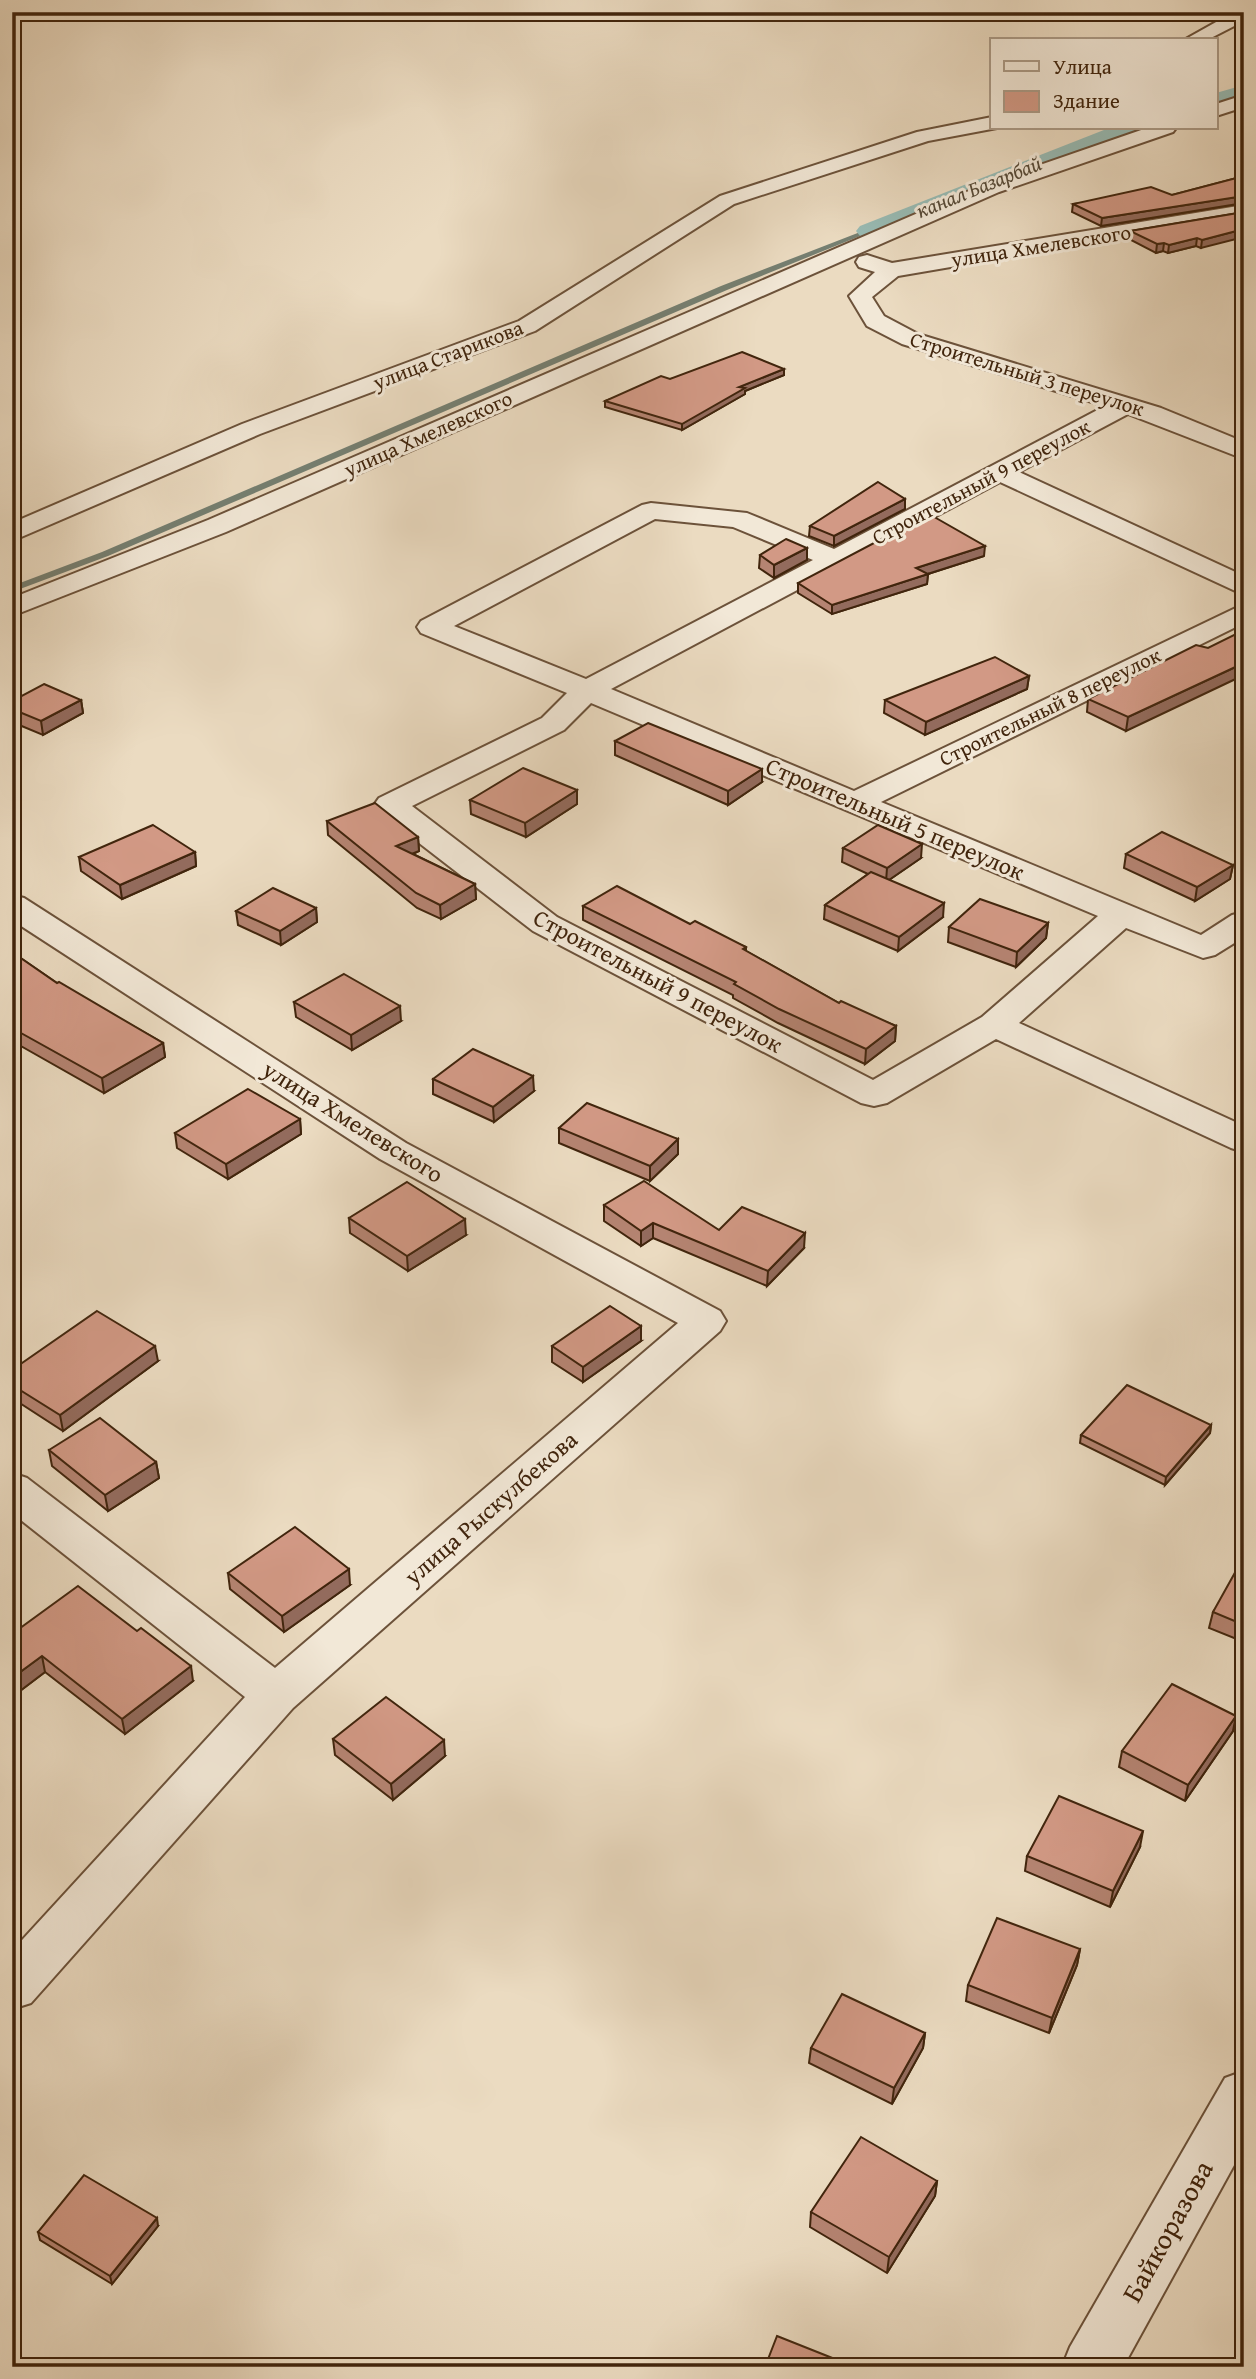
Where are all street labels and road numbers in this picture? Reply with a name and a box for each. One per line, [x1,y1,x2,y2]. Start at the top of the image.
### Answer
street label: улица Хмелевского [948,216,1133,275]
street label: улица Старикова [367,312,527,398]
street label: Строительный 3 переулок [906,323,1148,424]
street label: улица Хмелевского [338,382,517,485]
street label: Строительный 9 переулок [866,411,1095,552]
street label: Строительный 8 переулок [934,639,1166,774]
street label: Строительный 5 переулок [760,748,1030,889]
street label: Строительный 9 переулок [527,900,790,1061]
street label: улица Хмелевского [255,1051,450,1191]
street label: улица Рыскулбекова [395,1422,586,1594]
street label: Байкоразова [1111,2152,1223,2309]

